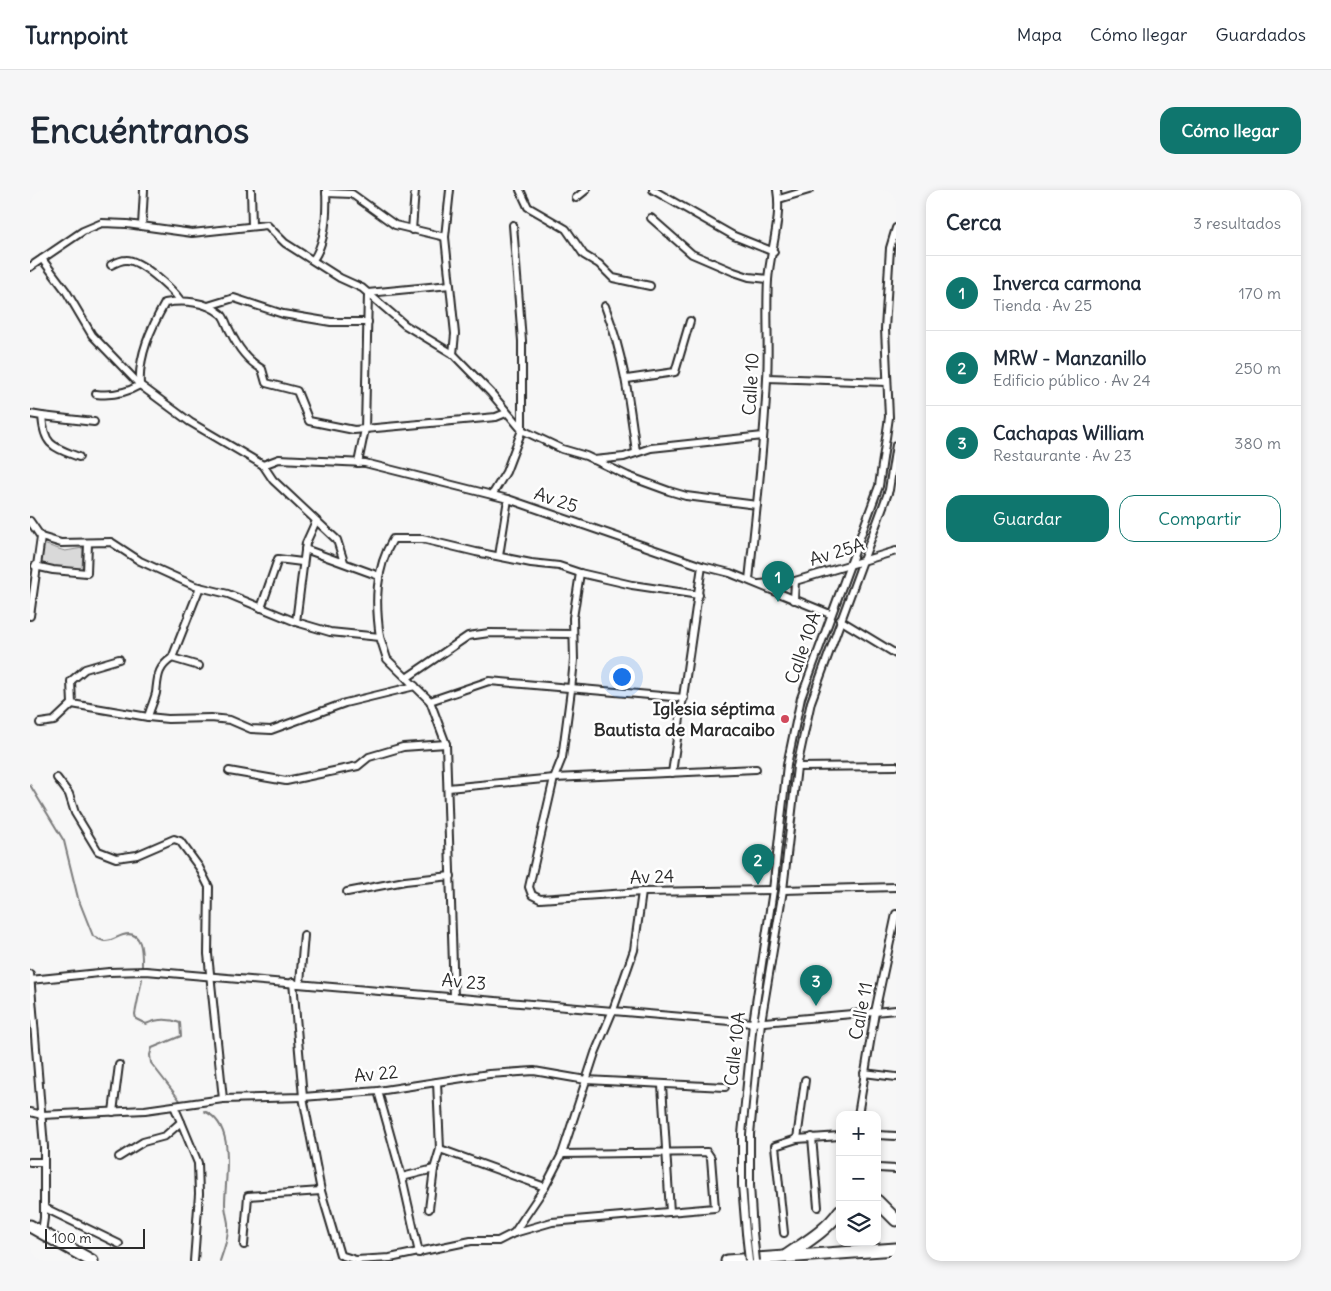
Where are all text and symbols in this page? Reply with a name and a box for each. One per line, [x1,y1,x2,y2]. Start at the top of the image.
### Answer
text: Turnpoint [25,20,128,50]
text: Mapa [1017,23,1062,46]
text: Cómo llegar [1090,23,1187,46]
text: Guardados [1215,23,1306,46]
button: Cómo llegar [1160,107,1301,154]
text: Encuéntranos [30,108,249,152]
text: Cerca [946,209,1001,236]
text: 3 resultados [1193,213,1281,233]
text: Inverca carmona [993,271,1141,295]
text: 1 [959,283,965,303]
text: 170 m [1238,283,1281,303]
text: Tienda · Av 25 [993,295,1092,315]
text: MRW - Manzanillo [993,346,1146,370]
street label: Calle 10 [737,352,764,416]
text: 2 [958,358,966,378]
text: 250 m [1235,358,1281,378]
text: Edificio público · Av 24 [993,370,1151,390]
text: Cachapas William [993,421,1144,445]
text: 3 [957,433,967,453]
text: 380 m [1234,433,1281,453]
text: Restaurante · Av 23 [993,445,1132,465]
street label: Av 25 [531,481,581,518]
button: Guardar [946,495,1109,542]
button: Compartir [1119,495,1281,542]
street label: Av 25A [807,532,867,571]
pin: 1 [762,561,794,602]
street label: Calle 10A [780,609,826,687]
your location [609,664,635,690]
place label: Iglesia séptima Bautista de Maracaibo [594,697,775,741]
marker: Iglesia séptima Bautista de Maracaibo [779,713,791,725]
pin: 2 [742,844,774,885]
street label: Av 24 [629,864,675,889]
pin: 3 [800,965,832,1006]
street label: Av 23 [441,968,487,995]
street label: Calle 11 [844,980,877,1042]
street label: Calle 10A [719,1011,750,1087]
street label: Av 22 [353,1060,399,1087]
map controls [836,1111,881,1246]
button: + [836,1111,881,1156]
button: − [836,1156,881,1201]
button: layers [836,1201,881,1246]
scale bar [45,1226,145,1249]
text: 100 m [52,1229,92,1247]

